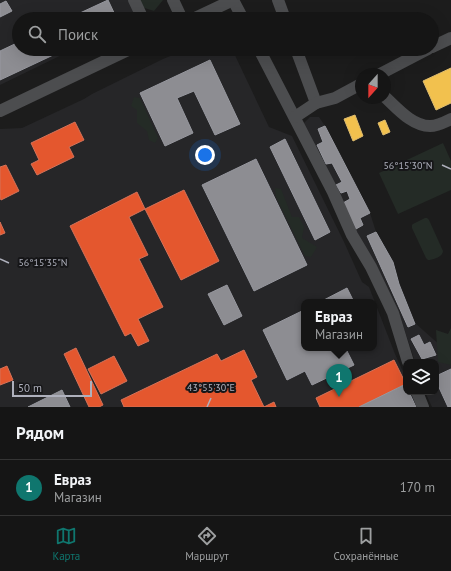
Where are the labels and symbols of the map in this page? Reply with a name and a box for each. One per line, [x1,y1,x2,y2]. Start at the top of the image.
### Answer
north arrow [355,68,391,104]
your location [195,145,215,165]
text: 56°15'30"N [383,159,433,172]
text: 56°15'35"N [18,256,68,269]
pin: 1 [326,364,352,397]
scale bar [12,379,92,398]
text: 43°55'30"E [187,381,235,394]

